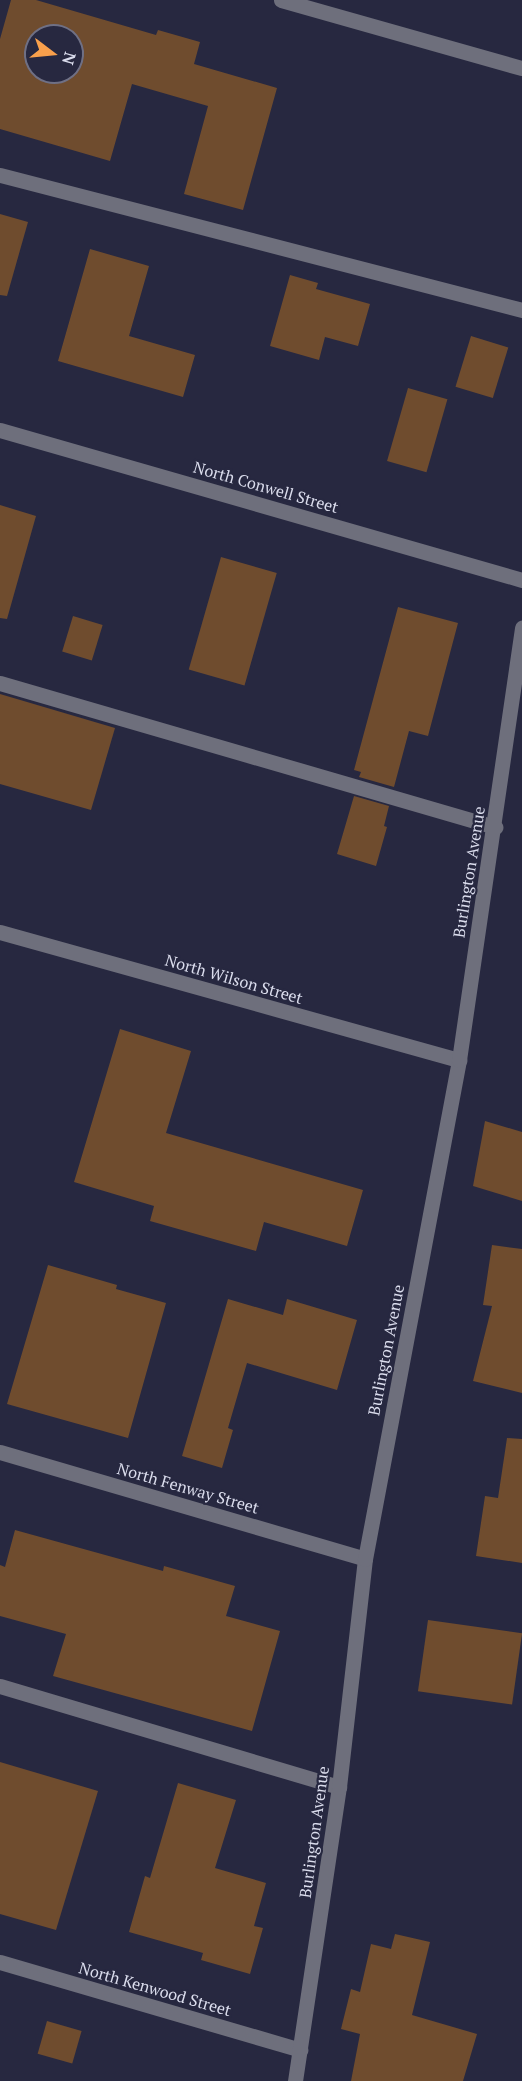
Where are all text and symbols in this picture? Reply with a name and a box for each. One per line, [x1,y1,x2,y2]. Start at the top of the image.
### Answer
north arrow [24,24,84,84]
text: N [57,50,82,67]
street label: North Conwell Street [191,457,341,517]
street label: Burlington Avenue [449,805,489,939]
street label: North Wilson Street [163,950,305,1008]
street label: Burlington Avenue [364,1283,408,1417]
street label: North Fenway Street [115,1459,261,1517]
street label: Burlington Avenue [295,1765,333,1899]
street label: North Kenwood Street [77,1958,233,2020]

